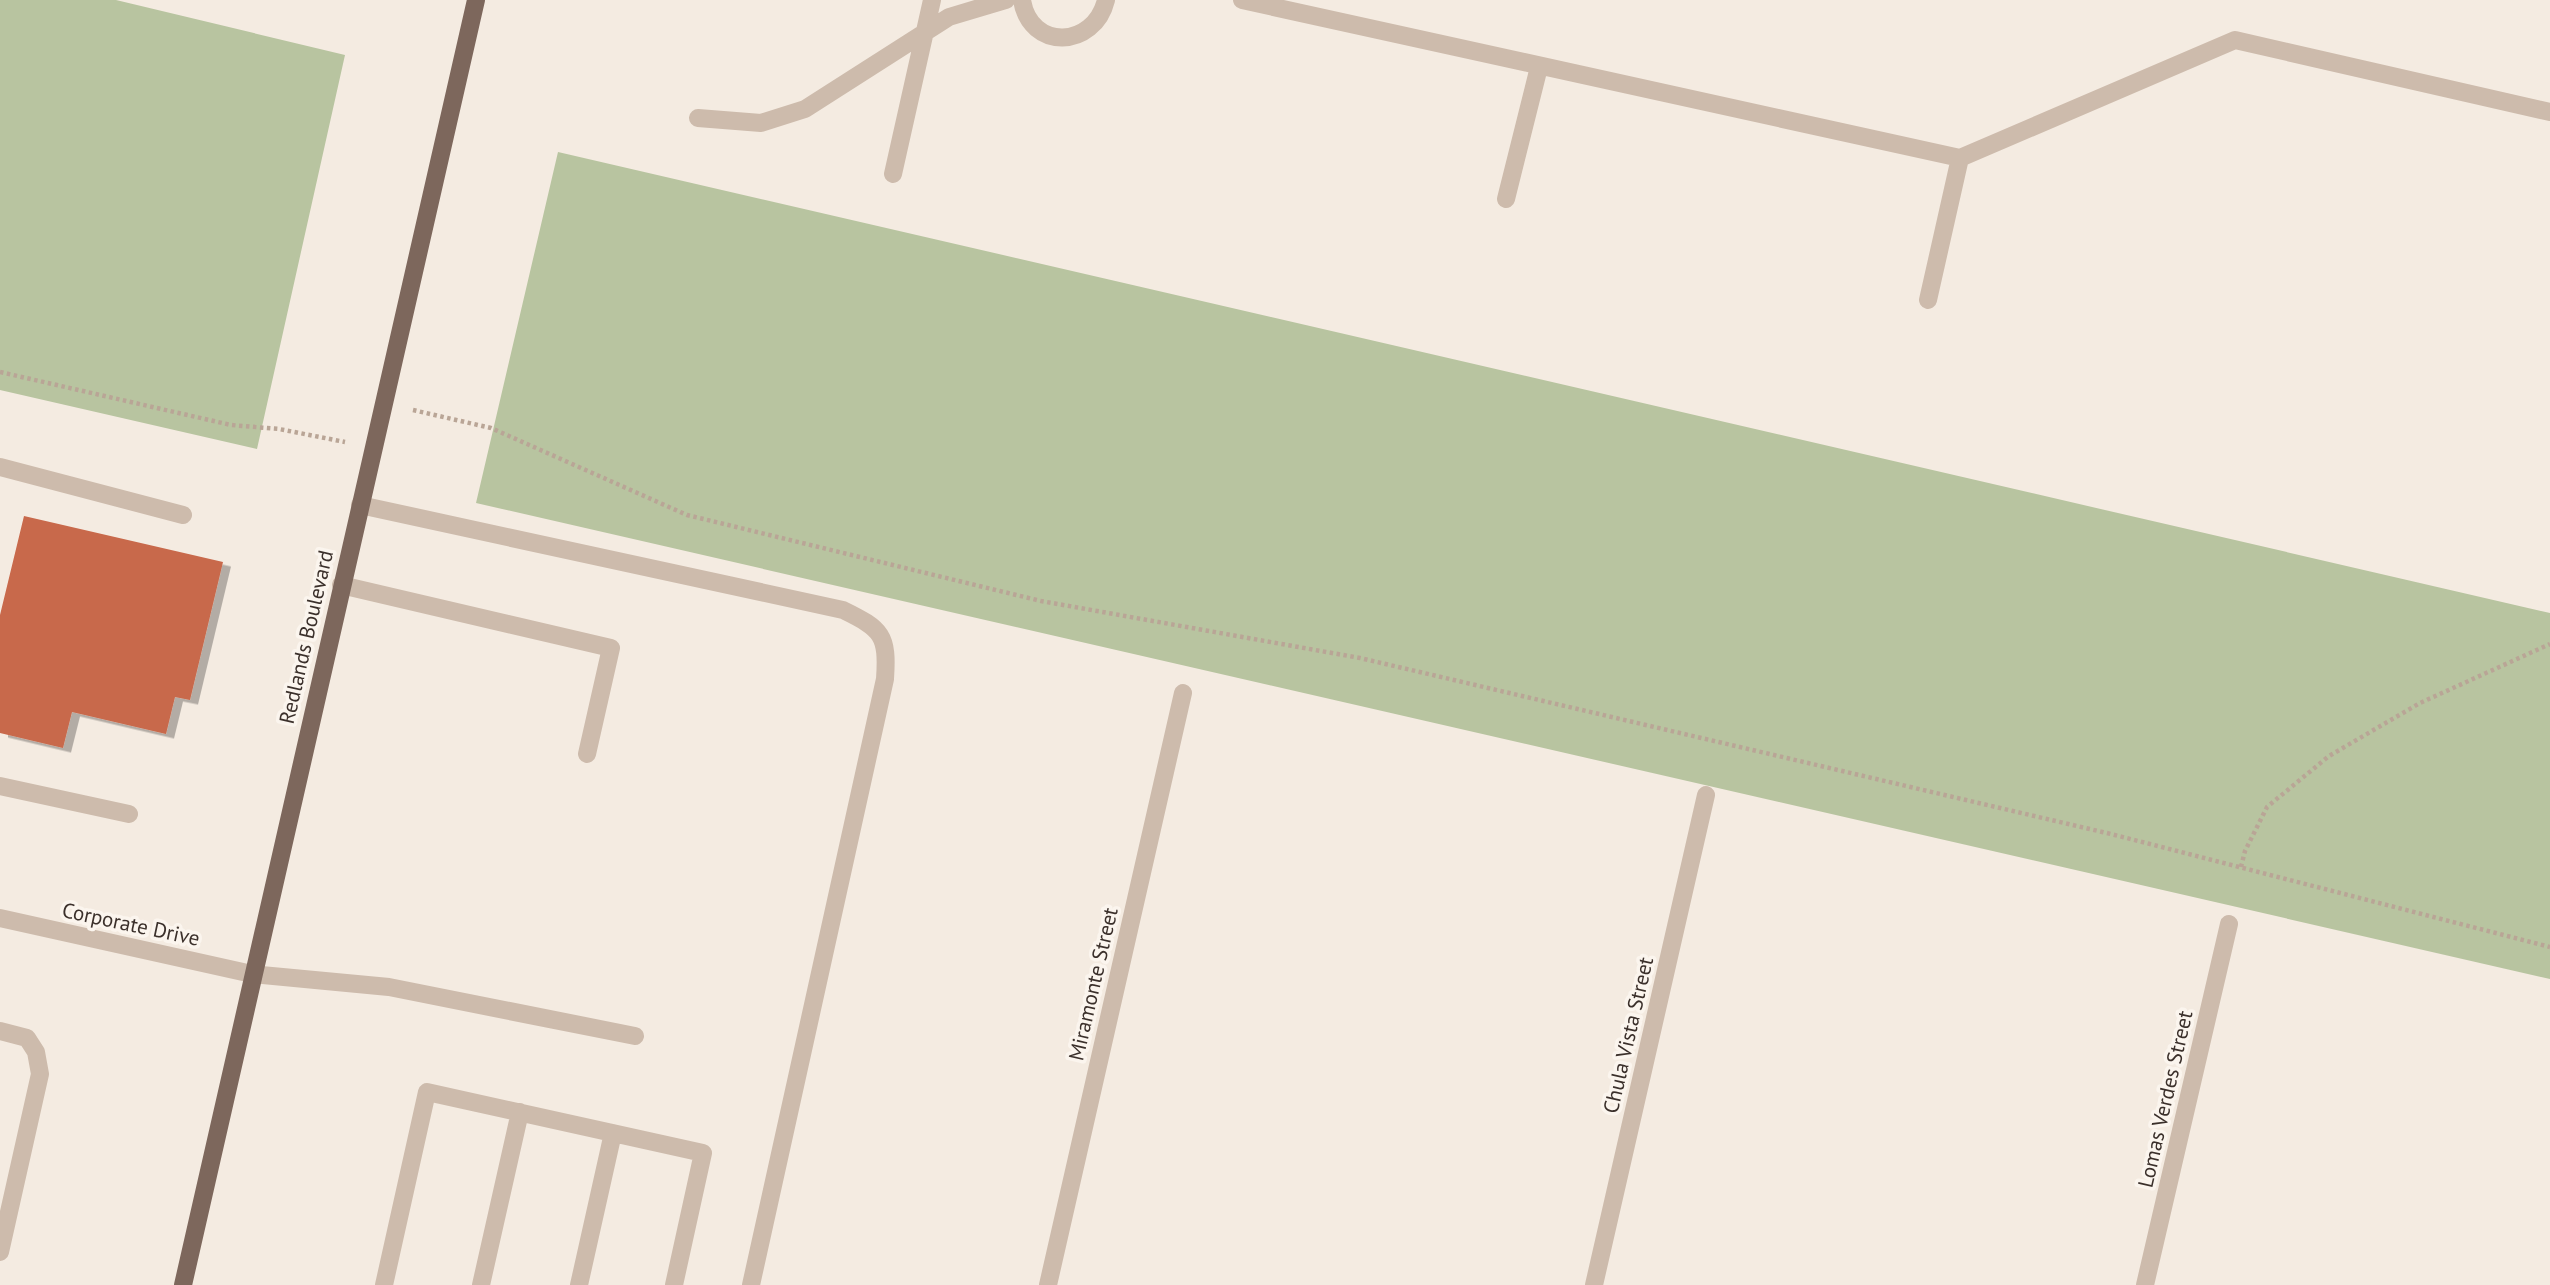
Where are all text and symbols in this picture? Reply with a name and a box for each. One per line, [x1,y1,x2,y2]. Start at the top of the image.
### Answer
street label: Redlands Boulevard [273,548,339,726]
street label: Corporate Drive [60,896,202,952]
street label: Miramonte Street [1062,905,1124,1063]
street label: Chula Vista Street [1597,954,1659,1116]
street label: Lomas Verdes Street [2132,1008,2198,1190]

